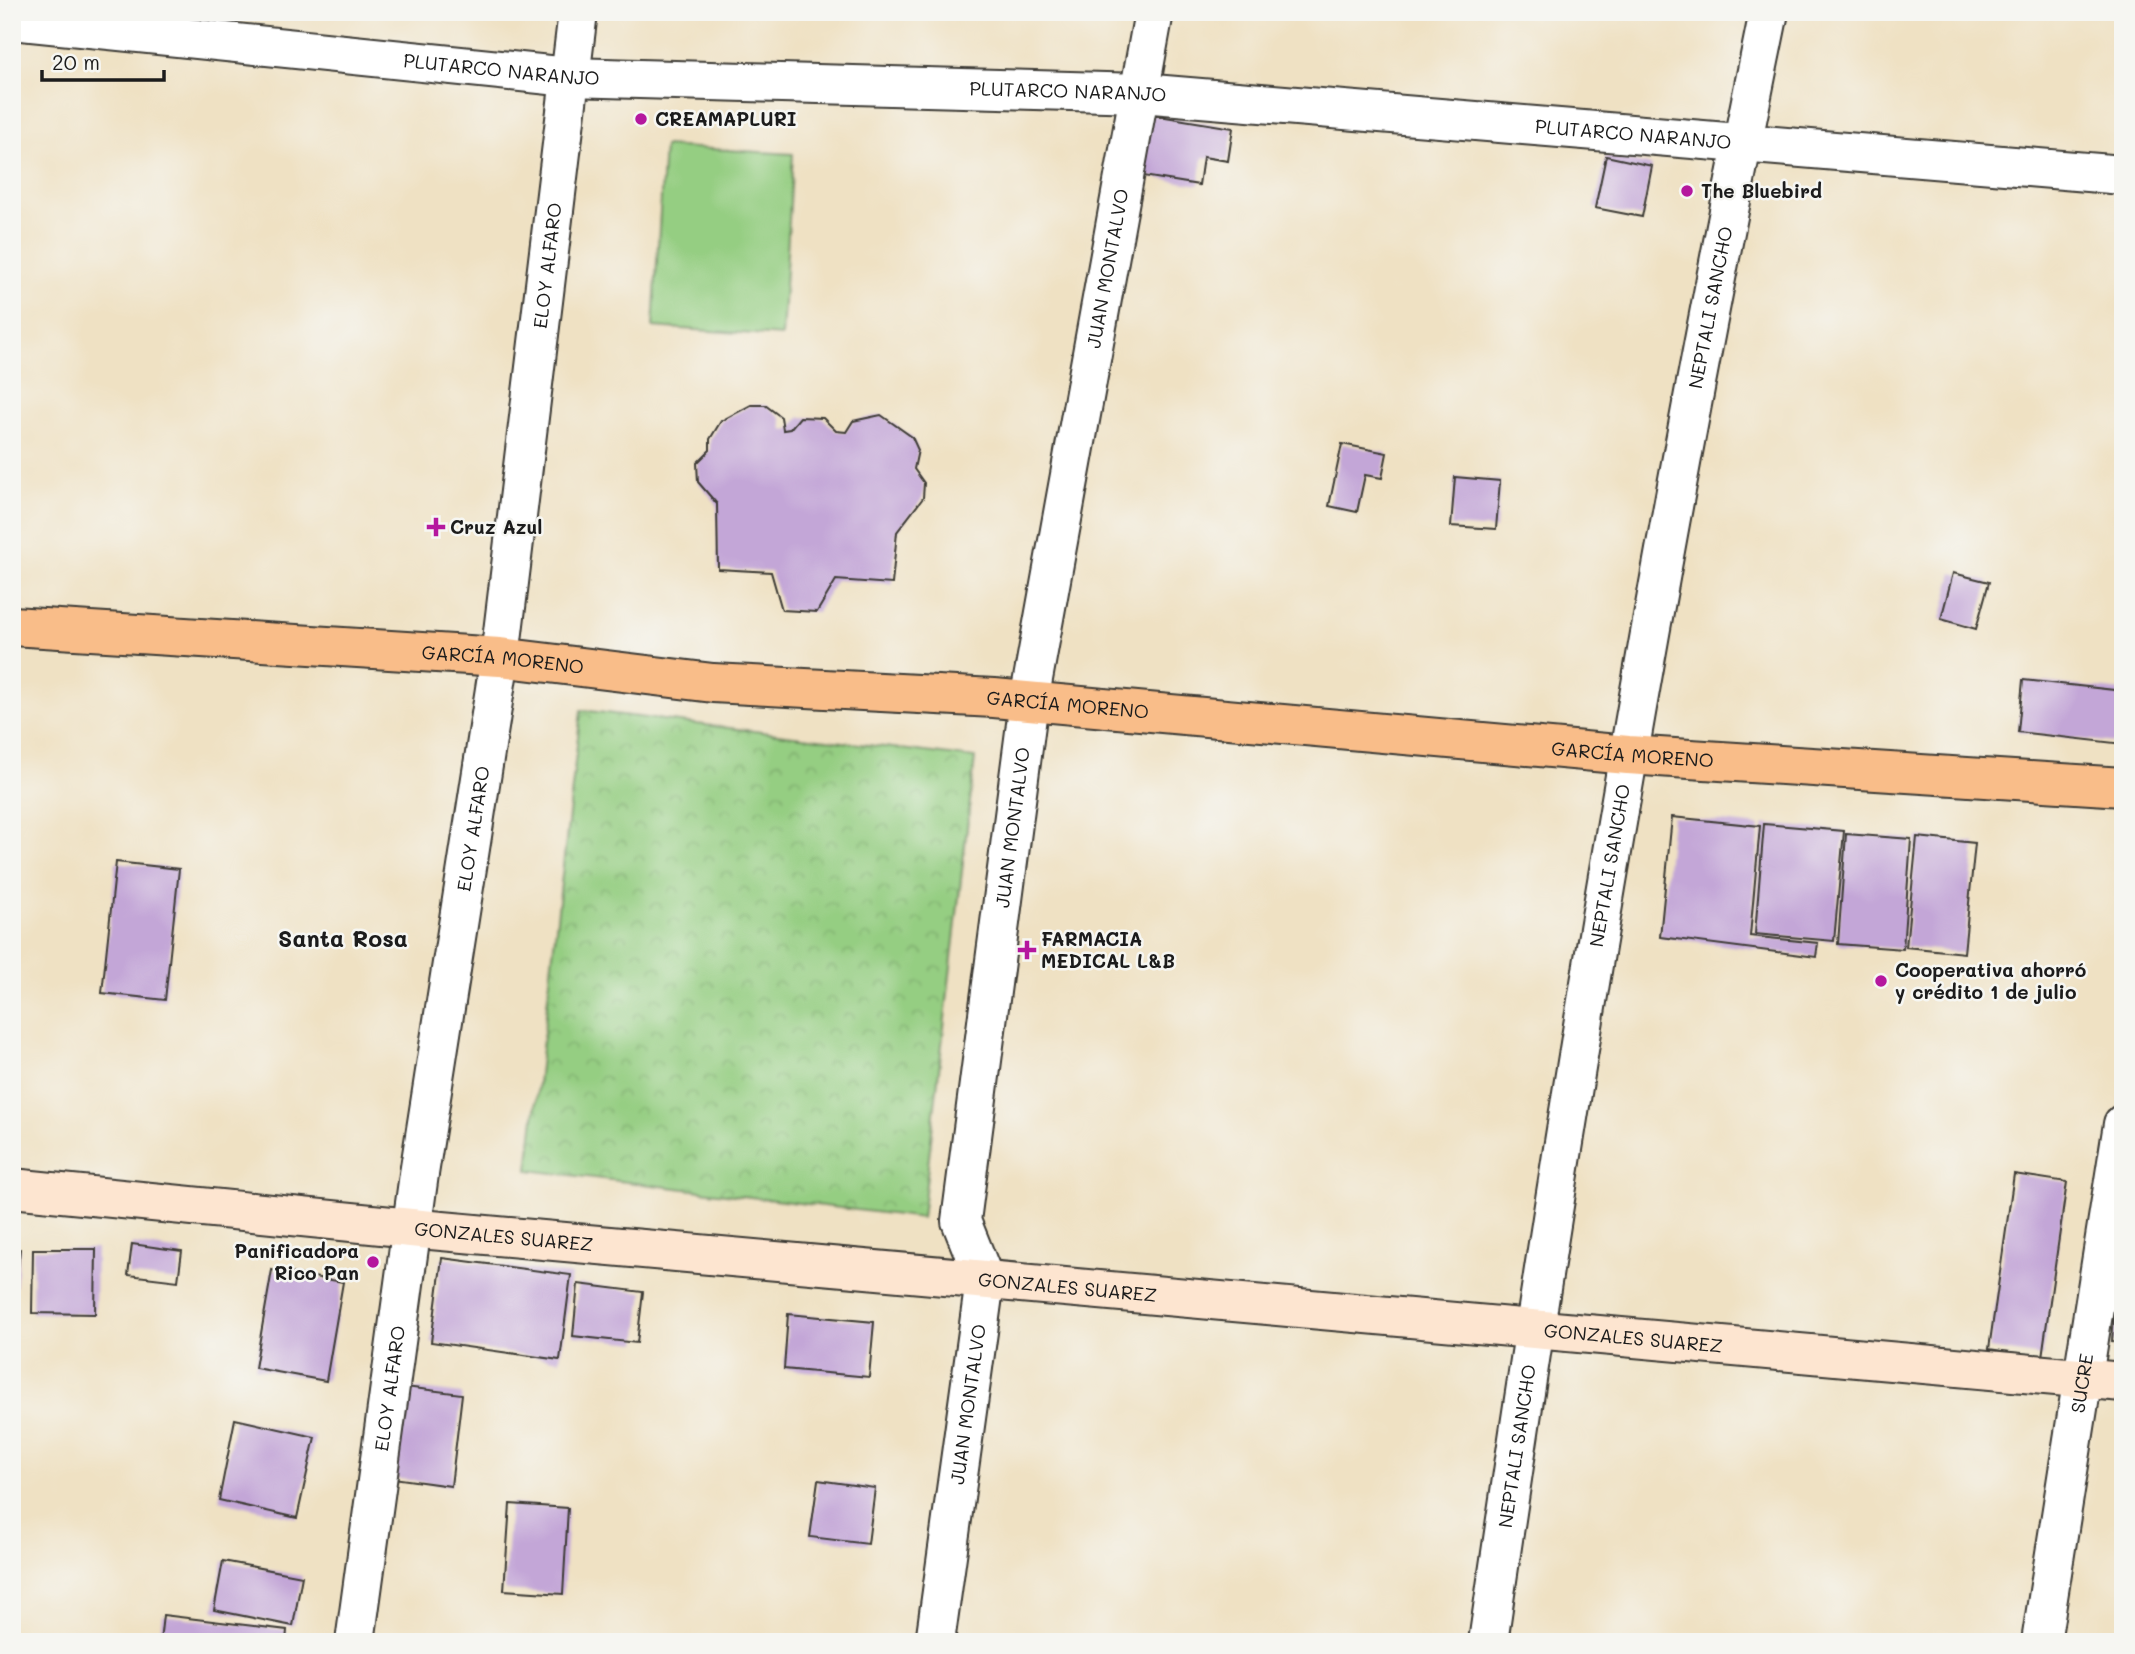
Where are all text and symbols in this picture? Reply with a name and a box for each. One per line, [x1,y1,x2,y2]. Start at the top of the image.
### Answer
scale bar [42,38,164,82]
street label: PLUTARCO NARANJO [402,47,600,90]
text: 20 m [52,48,100,75]
street label: PLUTARCO NARANJO [969,75,1167,107]
place label: CREAMAPLURI [655,106,796,131]
marker: CREAMAPLURI [633,111,649,127]
street label: PLUTARCO NARANJO [1534,113,1732,154]
place label: The Bluebird [1701,178,1822,203]
marker: The Bluebird [1679,183,1695,199]
street label: JUAN MONTALVO [1080,187,1134,350]
street label: ELOY ALFARO [527,201,567,330]
street label: NEPTALI SANCHO [1682,224,1738,391]
place label: Cruz Azul [450,514,542,539]
marker: Cruz Azul [428,519,444,535]
street label: GARCÍA MORENO [421,639,585,679]
street label: GARCÍA MORENO [986,685,1150,724]
street label: GARCÍA MORENO [1550,735,1715,773]
street label: JUAN MONTALVO [989,746,1035,909]
street label: ELOY ALFARO [450,764,495,893]
street label: NEPTALI SANCHO [1583,782,1635,949]
district label: Santa Rosa [278,923,408,953]
place label: FARMACIA MEDICAL L&B [1041,926,1175,973]
marker: FARMACIA MEDICAL L&B [1019,942,1035,958]
place label: Cooperativa ahorró y crédito 1 de julio [1895,957,2086,1004]
marker: Cooperativa ahorró y crédito 1 de julio [1873,973,1889,989]
street label: GONZALES SUAREZ [413,1215,594,1257]
place label: Panificadora Rico Pan [234,1238,359,1285]
marker: Panificadora Rico Pan [365,1254,381,1270]
street label: GONZALES SUAREZ [977,1266,1158,1307]
street label: GONZALES SUAREZ [1543,1317,1724,1358]
street label: JUAN MONTALVO [944,1322,991,1486]
street label: ELOY ALFARO [368,1324,410,1453]
street label: SUCRE [2064,1351,2099,1415]
street label: NEPTALI SANCHO [1492,1363,1541,1529]

